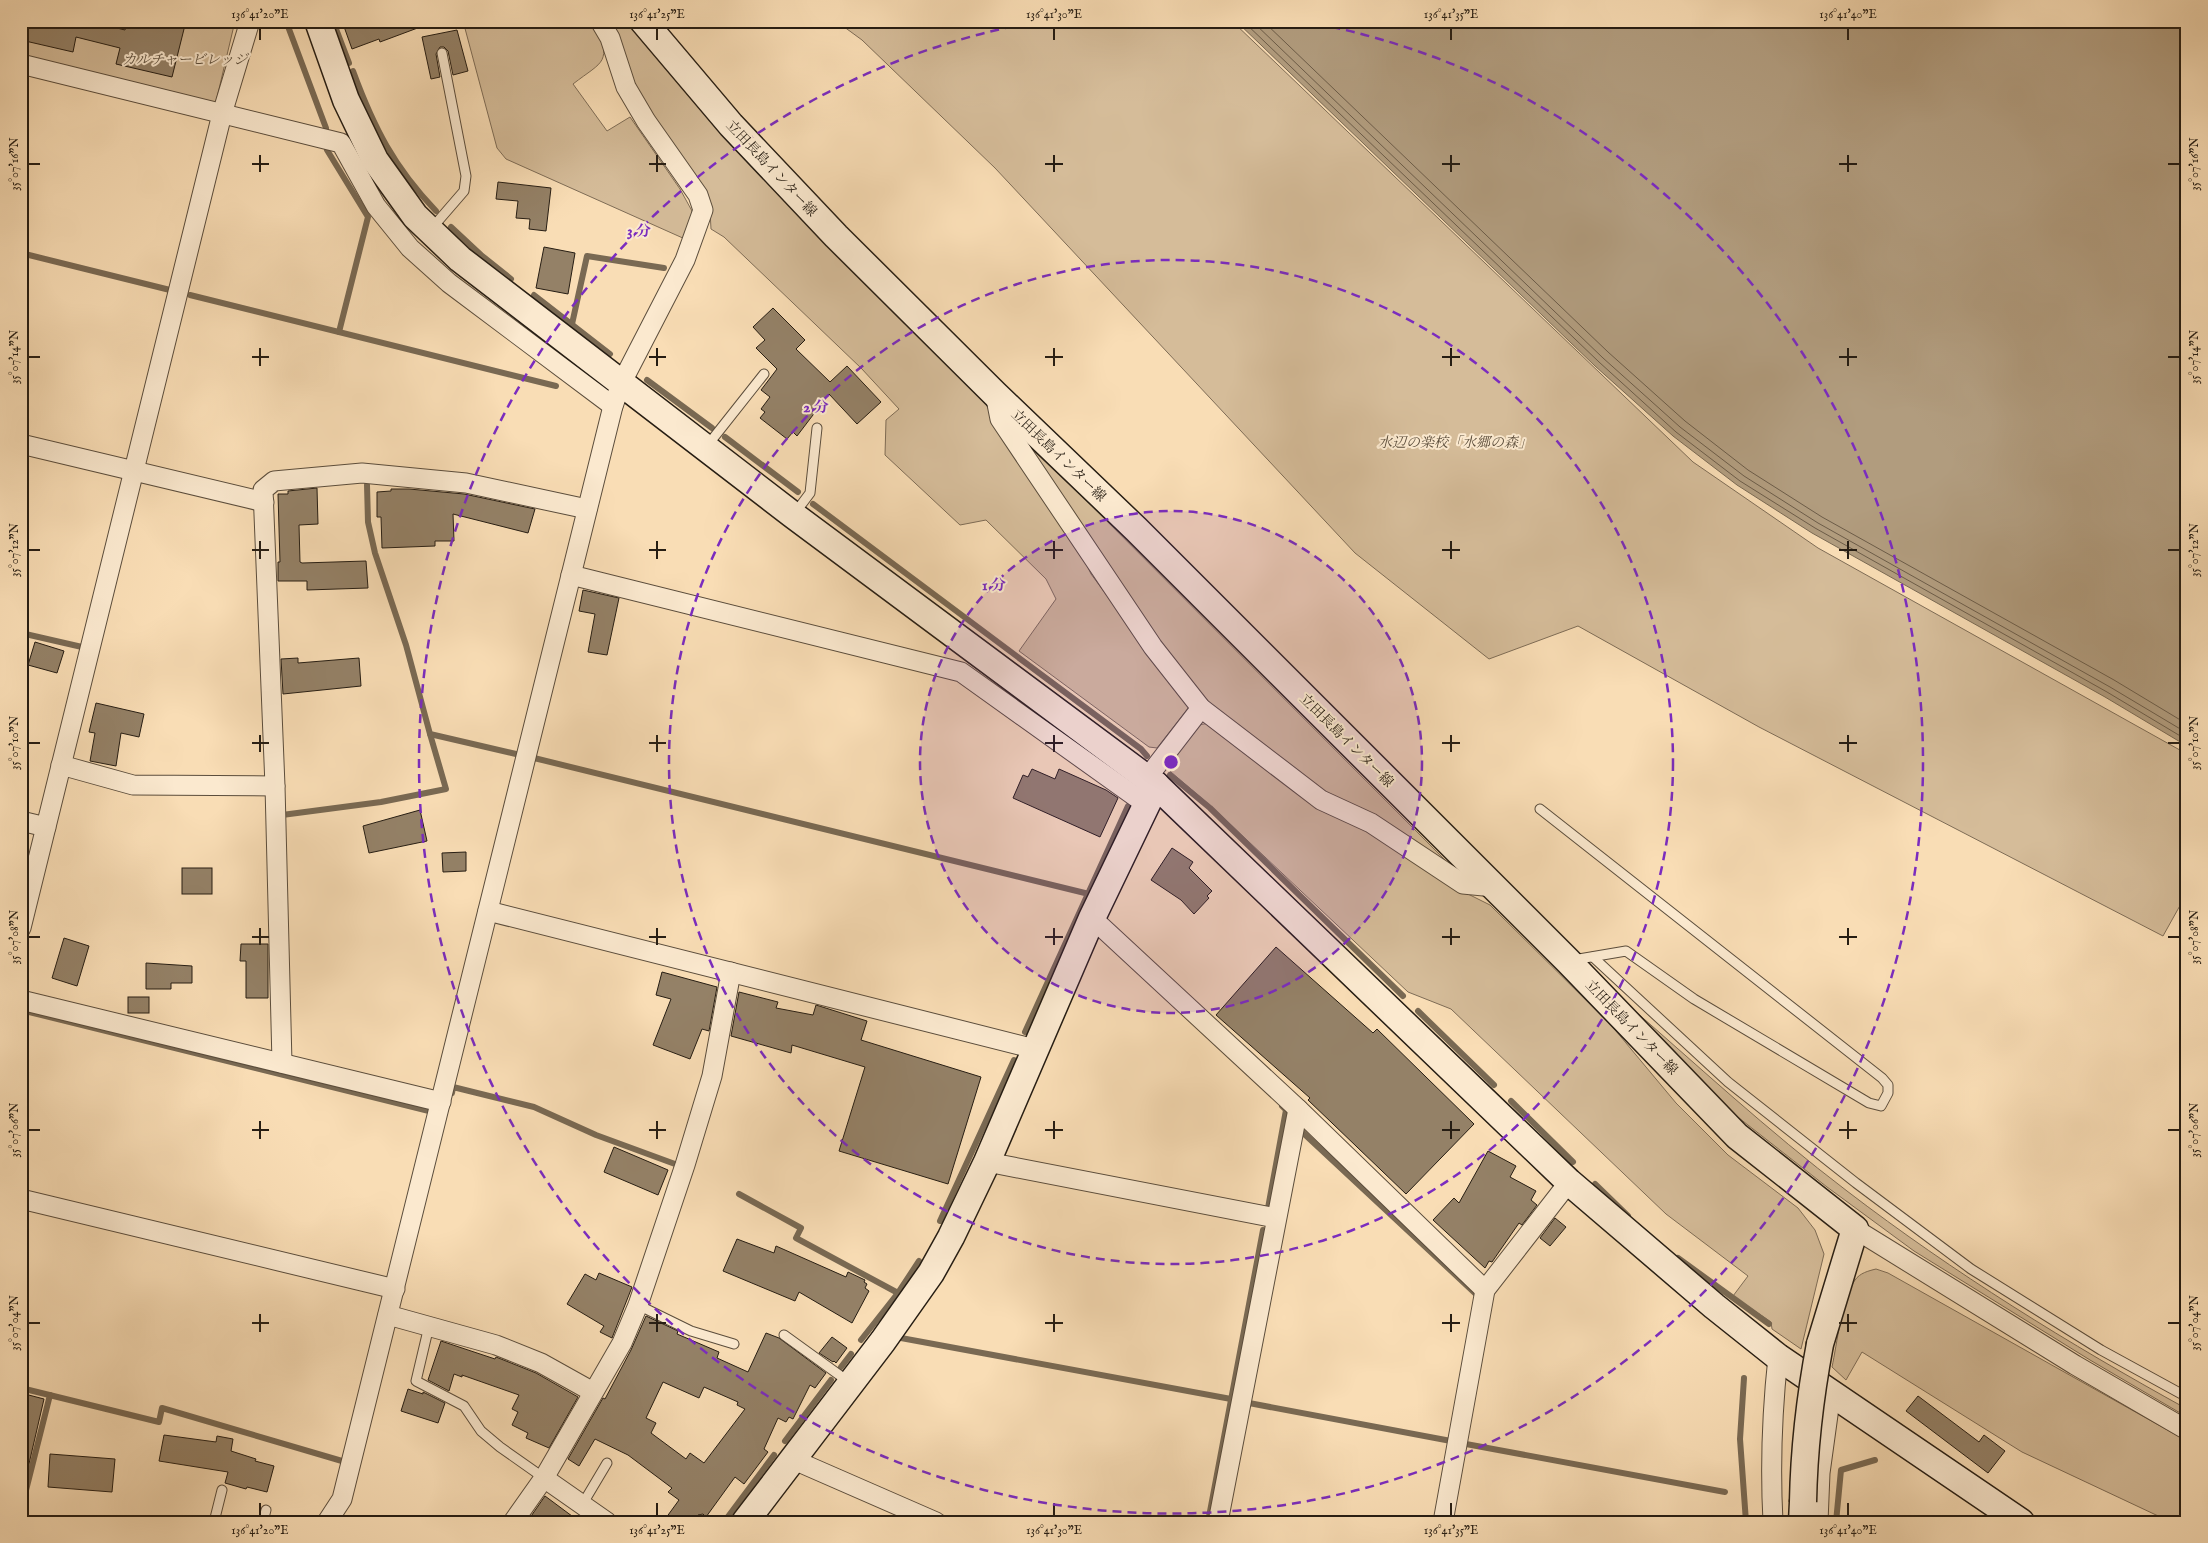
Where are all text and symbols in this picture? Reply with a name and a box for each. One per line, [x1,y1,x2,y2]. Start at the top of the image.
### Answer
text: 136°41'20"E [231,7,289,22]
text: 136°41'25"E [629,7,685,22]
text: 136°41'30"E [1026,7,1082,22]
text: 136°41'35"E [1424,7,1478,22]
text: 136°41'40"E [1819,7,1877,22]
park label: カルチャービレッジ [122,51,250,69]
street label: 立田長島インター線 [722,117,821,221]
text: 35°07'16"N [7,137,22,191]
text: 35°07'16"N [2187,137,2202,191]
text: 3 分 [627,222,651,241]
text: 35°07'14"N [7,329,22,384]
text: 35°07'14"N [2187,329,2202,384]
text: 2 分 [803,398,829,417]
street label: 立田長島インター線 [1007,406,1110,506]
park label: 水辺の楽校「水郷の森」 [1378,434,1532,452]
text: 35°07'12"N [7,522,22,577]
text: 35°07'12"N [2187,522,2202,577]
text: 1 分 [982,576,1006,595]
street label: 立田長島インター線 [1296,690,1397,791]
text: 35°07'10"N [7,715,22,770]
text: 35°07'10"N [2187,715,2202,770]
centre of rings [1162,753,1180,771]
text: 35°07'08"N [7,909,22,964]
text: 35°07'08"N [2187,909,2202,964]
street label: 立田長島インター線 [1581,976,1681,1079]
text: 35°07'06"N [7,1102,22,1157]
text: 35°07'06"N [2187,1102,2202,1157]
text: 35°07'04"N [7,1295,22,1351]
text: 35°07'04"N [2187,1295,2202,1351]
text: 136°41'20"E [231,1523,289,1538]
text: 136°41'25"E [629,1523,685,1538]
text: 136°41'30"E [1026,1523,1082,1538]
text: 136°41'35"E [1424,1523,1478,1538]
text: 136°41'40"E [1819,1523,1877,1538]

